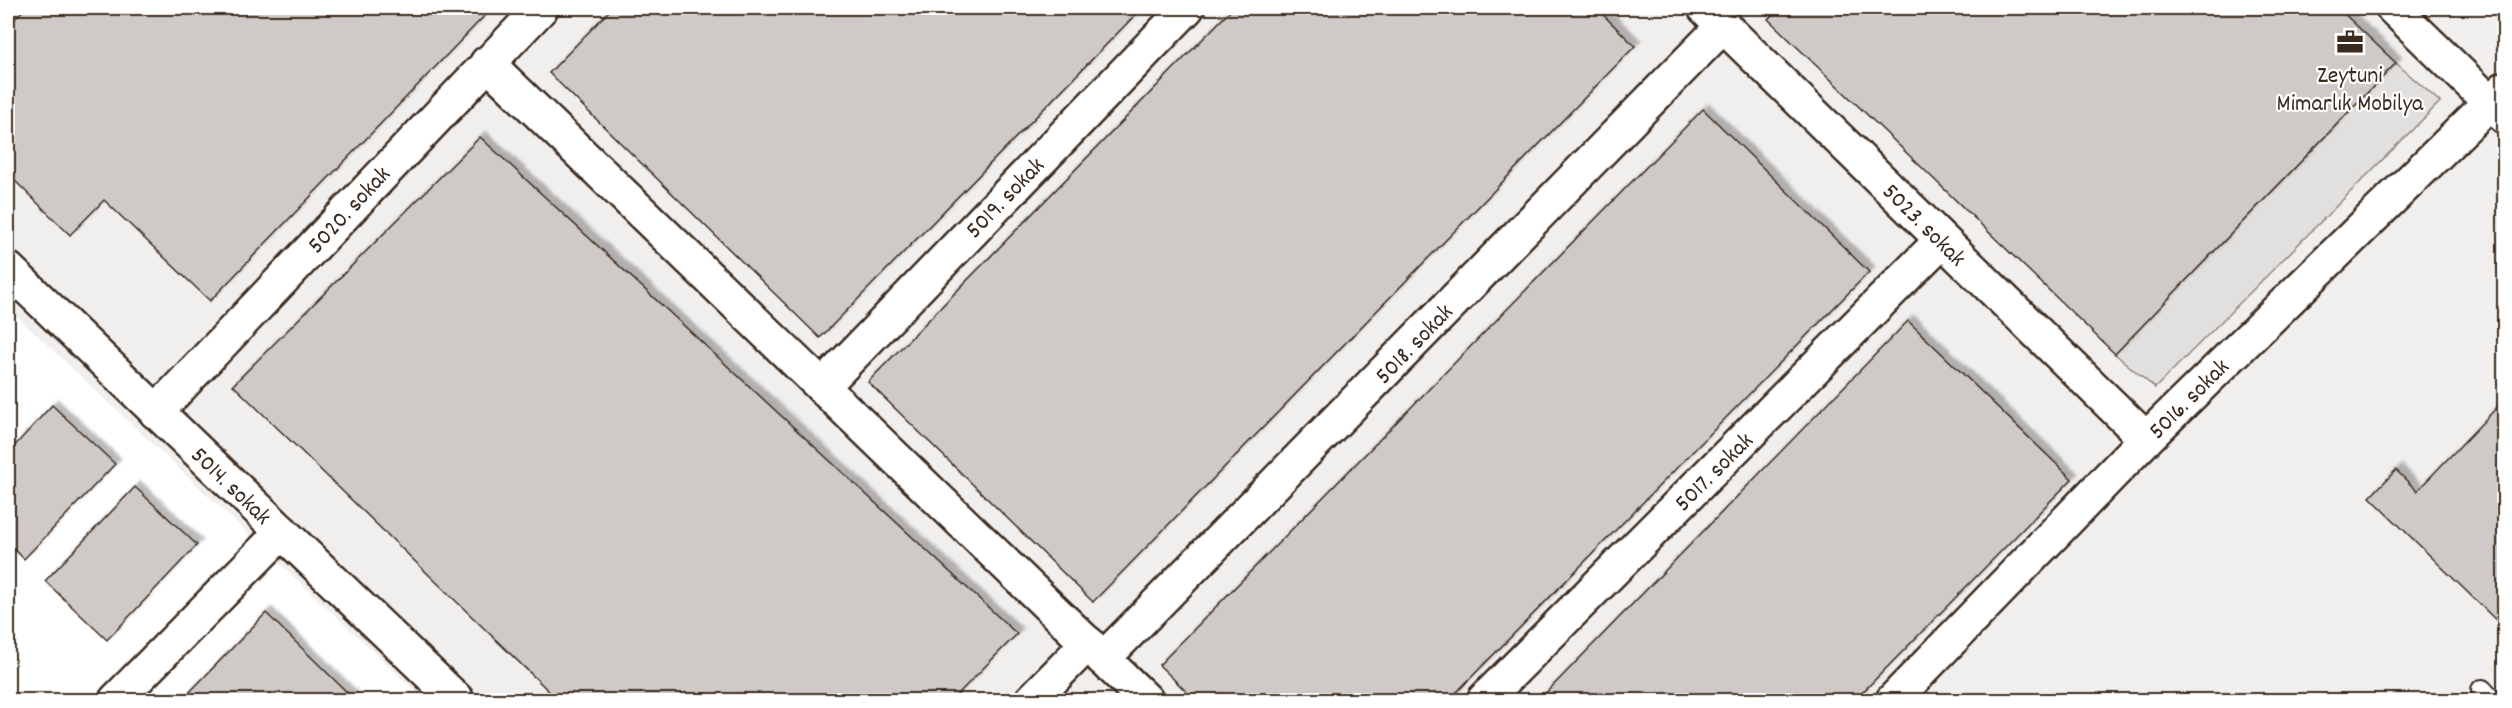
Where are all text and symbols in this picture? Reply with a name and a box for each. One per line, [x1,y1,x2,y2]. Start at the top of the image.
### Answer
office icon: Zeytuni Mimarlık Mobilya [2335,27,2365,57]
place label: Zeytuni Mimarlık Mobilya [2277,60,2424,122]
street label: 5019. sokak [959,151,1054,247]
street label: 5020. sokak [301,160,400,262]
street label: 5023. sokak [1873,176,1973,276]
street label: 5018. sokak [1368,297,1462,393]
street label: 5016. sokak [2142,352,2238,448]
street label: 5017. sokak [1668,426,1762,520]
street label: 5014. sokak [182,440,278,534]

